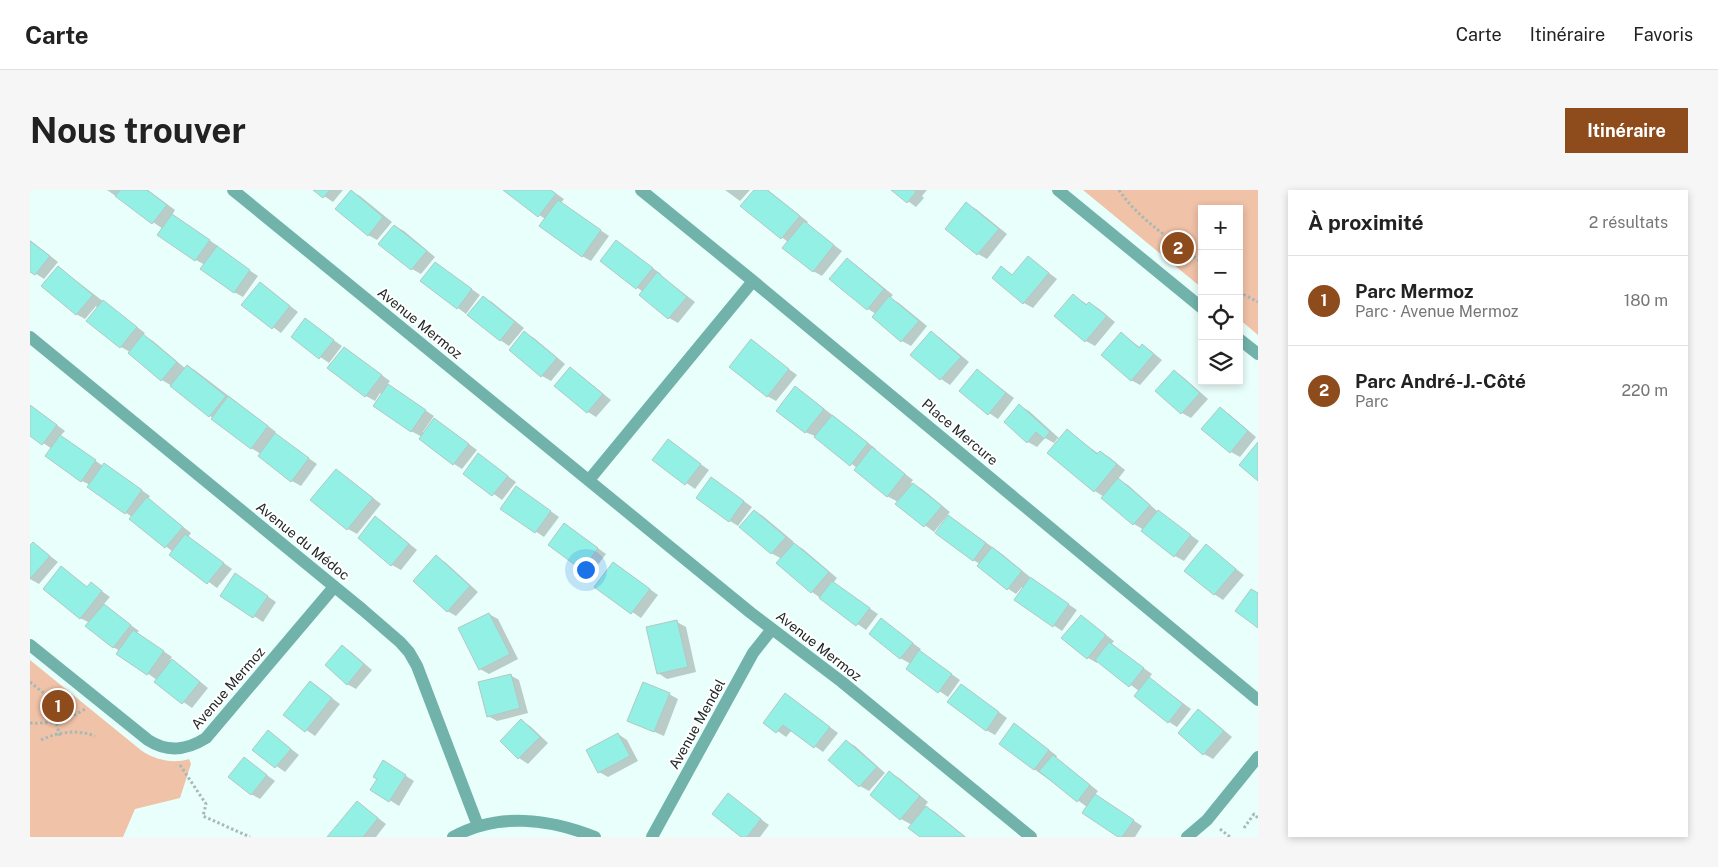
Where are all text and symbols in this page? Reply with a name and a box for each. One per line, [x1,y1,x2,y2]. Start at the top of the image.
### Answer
text: Carte [25,21,89,49]
text: Carte [1456,24,1502,45]
text: Itinéraire [1530,24,1605,45]
text: Favoris [1633,24,1693,45]
button: Itinéraire [1565,108,1688,153]
text: Nous trouver [30,110,246,151]
map controls [1198,205,1243,385]
button: + [1198,205,1243,250]
text: À proximité [1308,210,1424,235]
text: 2 résultats [1589,213,1668,232]
pin: 2 [1162,229,1194,267]
button: − [1198,250,1243,295]
text: Parc Mermoz [1355,280,1473,302]
street label: Avenue Mermoz [375,284,466,362]
text: 1 [1321,291,1327,310]
text: 180 m [1624,291,1668,310]
button: locate [1198,295,1243,340]
text: Parc · Avenue Mermoz [1355,302,1518,321]
button: layers [1198,340,1243,385]
text: Parc André-J.-Côté [1355,370,1526,392]
text: 2 [1319,381,1329,400]
text: 220 m [1621,381,1668,400]
text: Parc [1355,392,1389,411]
street label: Place Mercure [919,396,1001,468]
street label: Avenue du Médoc [253,499,353,583]
your location [573,557,599,583]
street label: Avenue Mermoz [773,608,865,684]
street label: Avenue Mermoz [188,643,268,732]
street label: Avenue Mendel [666,676,728,772]
pin: 1 [42,687,74,725]

